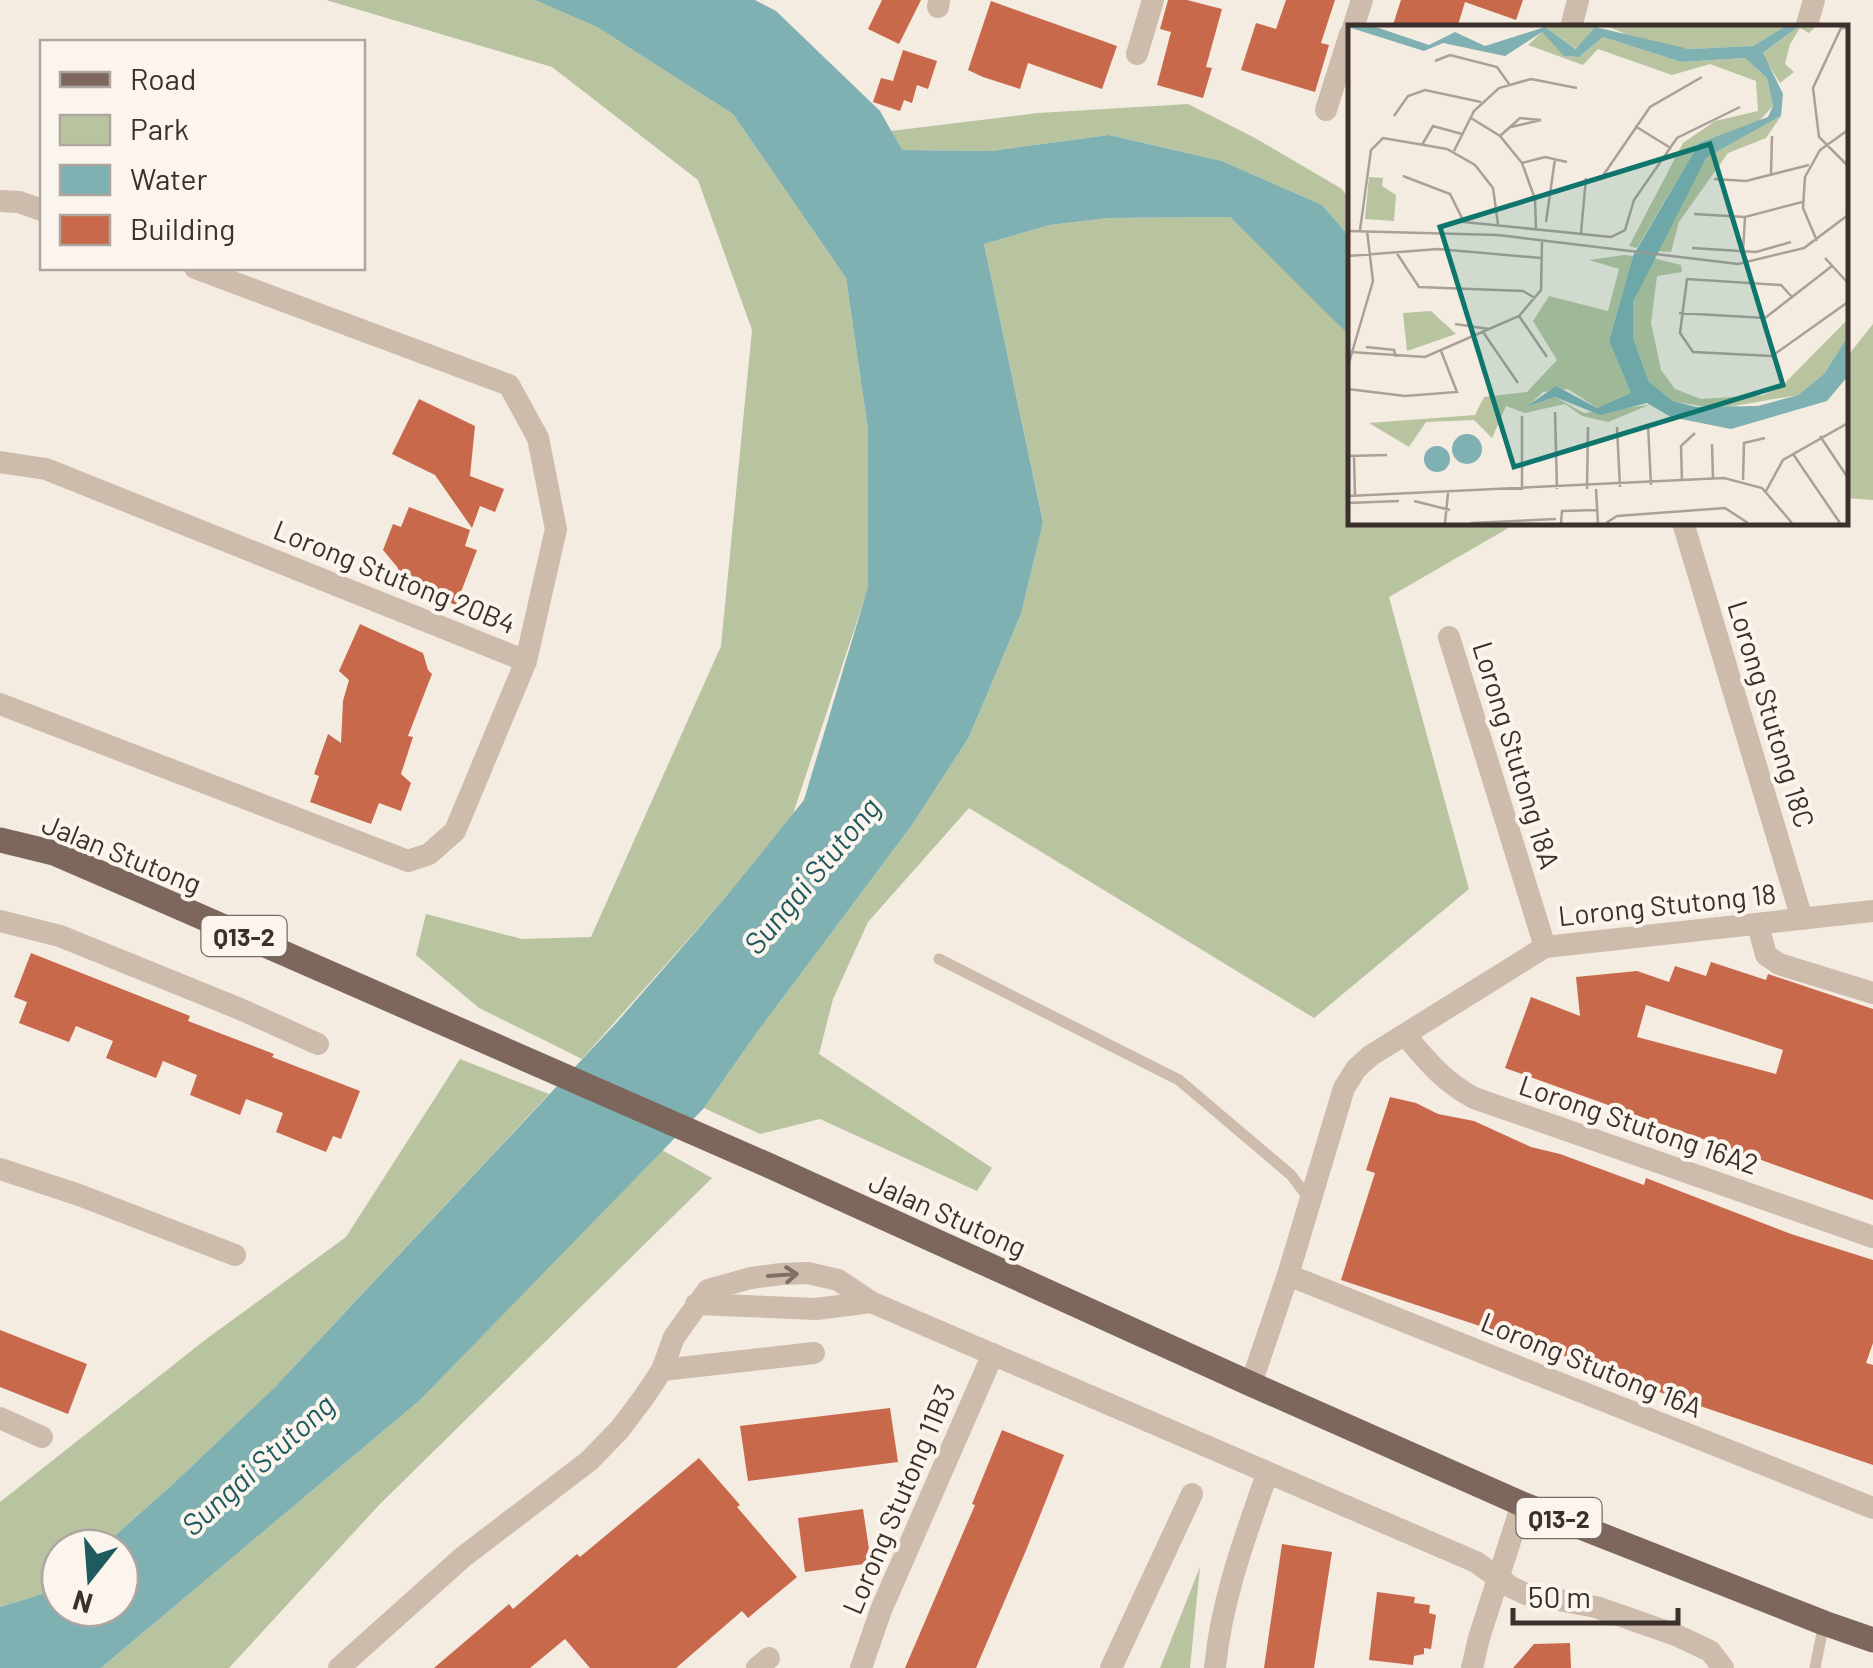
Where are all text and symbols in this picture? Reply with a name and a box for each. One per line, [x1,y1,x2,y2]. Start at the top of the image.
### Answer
inset map [1348,25,1848,525]
legend [40,40,365,270]
text: Road [130,60,196,96]
text: Park [130,110,189,146]
text: Water [130,160,208,196]
text: Building [130,210,235,246]
street label: Lorong Stutong 20B4 [269,512,521,640]
street label: Lorong Stutong 18C [1721,596,1823,832]
street label: Lorong Stutong 18A [1466,637,1568,873]
water label: Sungai Stutong [735,789,887,961]
street label: Jalan Stutong [37,806,207,900]
street label: Lorong Stutong 18 [1556,876,1778,932]
road number: Q13-2 [202,916,286,956]
street label: Lorong Stutong 16A2 [1515,1067,1763,1181]
street label: Jalan Stutong [864,1164,1032,1264]
one-way arrow [767,1265,799,1284]
street label: Lorong Stutong 16A [1476,1304,1708,1424]
street label: Lorong Stutong 11B3 [834,1379,962,1619]
water label: Sungai Stutong [173,1386,341,1542]
road number: Q13-2 [1516,1498,1602,1538]
north arrow [40,1528,140,1628]
scale bar [1513,1563,1678,1625]
text: 50 m [1528,1578,1591,1614]
text: N [69,1584,96,1622]

